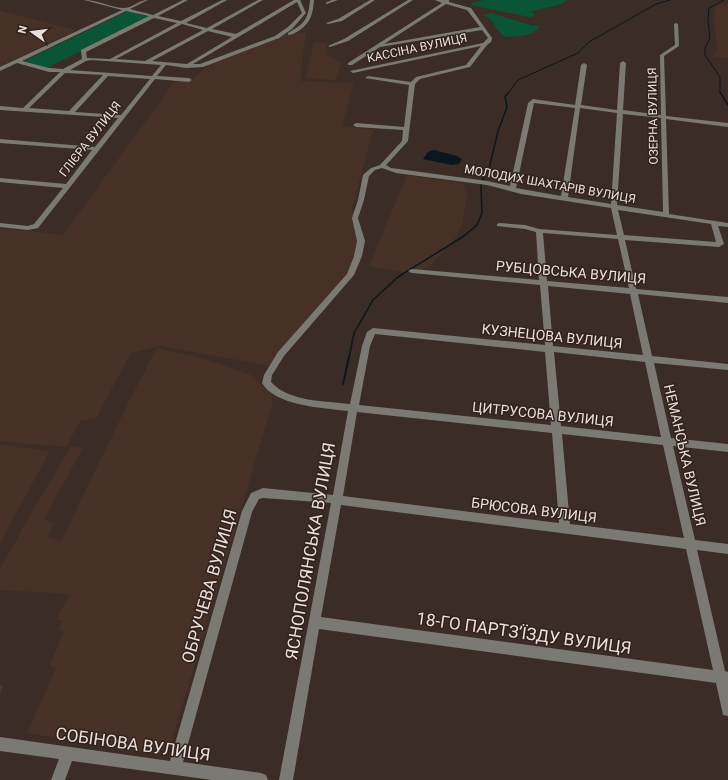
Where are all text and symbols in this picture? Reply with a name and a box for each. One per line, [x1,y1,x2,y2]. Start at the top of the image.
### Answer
north arrow [12,12,52,52]
text: N [16,24,30,35]
street label: КАССІНА ВУЛИЦЯ [366,31,468,65]
street label: ОЗЕРНА ВУЛИЦЯ [645,67,661,165]
street label: ГЛІЄРА ВУЛИЦЯ [56,99,124,179]
street label: МОЛОДИХ ШАХТАРІВ ВУЛИЦЯ [463,162,637,206]
street label: РУБЦОВСЬКА ВУЛИЦЯ [495,257,647,287]
street label: КУЗНЕЦОВА ВУЛИЦЯ [481,321,623,351]
street label: НЕМАНСЬКА ВУЛИЦЯ [661,383,709,527]
street label: ЦИТРУСОВА ВУЛИЦЯ [472,399,614,429]
street label: ЯСНОПОЛЯНСЬКА ВУЛИЦЯ [281,441,339,661]
street label: БРЮСОВА ВУЛИЦЯ [470,494,598,526]
street label: ОБРУЧЕВА ВУЛИЦЯ [177,507,241,665]
street label: 18-ГО ПАРТЗ’ЇЗДУ ВУЛИЦЯ [415,608,633,658]
street label: СОБІНОВА ВУЛИЦЯ [54,723,212,765]

